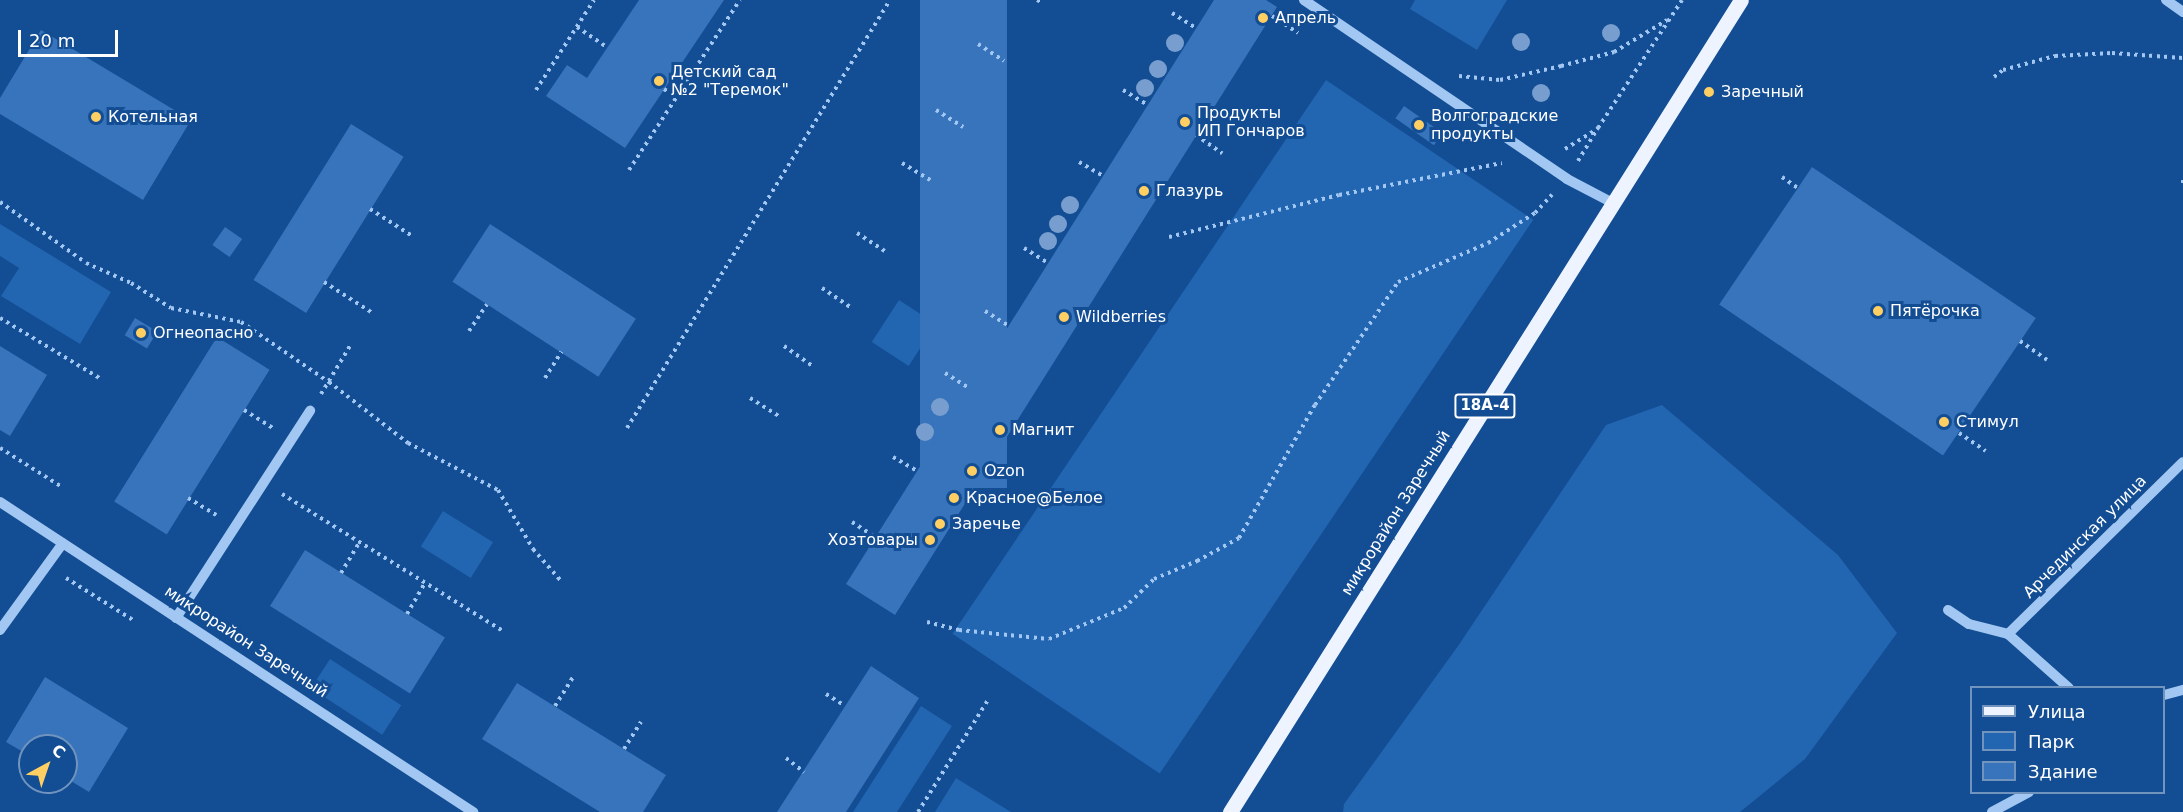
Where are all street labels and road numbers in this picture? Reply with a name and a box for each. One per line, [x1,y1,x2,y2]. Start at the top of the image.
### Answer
road number: 18А-4 [1454,394,1516,418]
street label: микрорайон Заречный [1337,427,1455,599]
street label: Арчединская улица [2019,471,2151,603]
street label: микрорайон Заречный [161,582,331,702]

